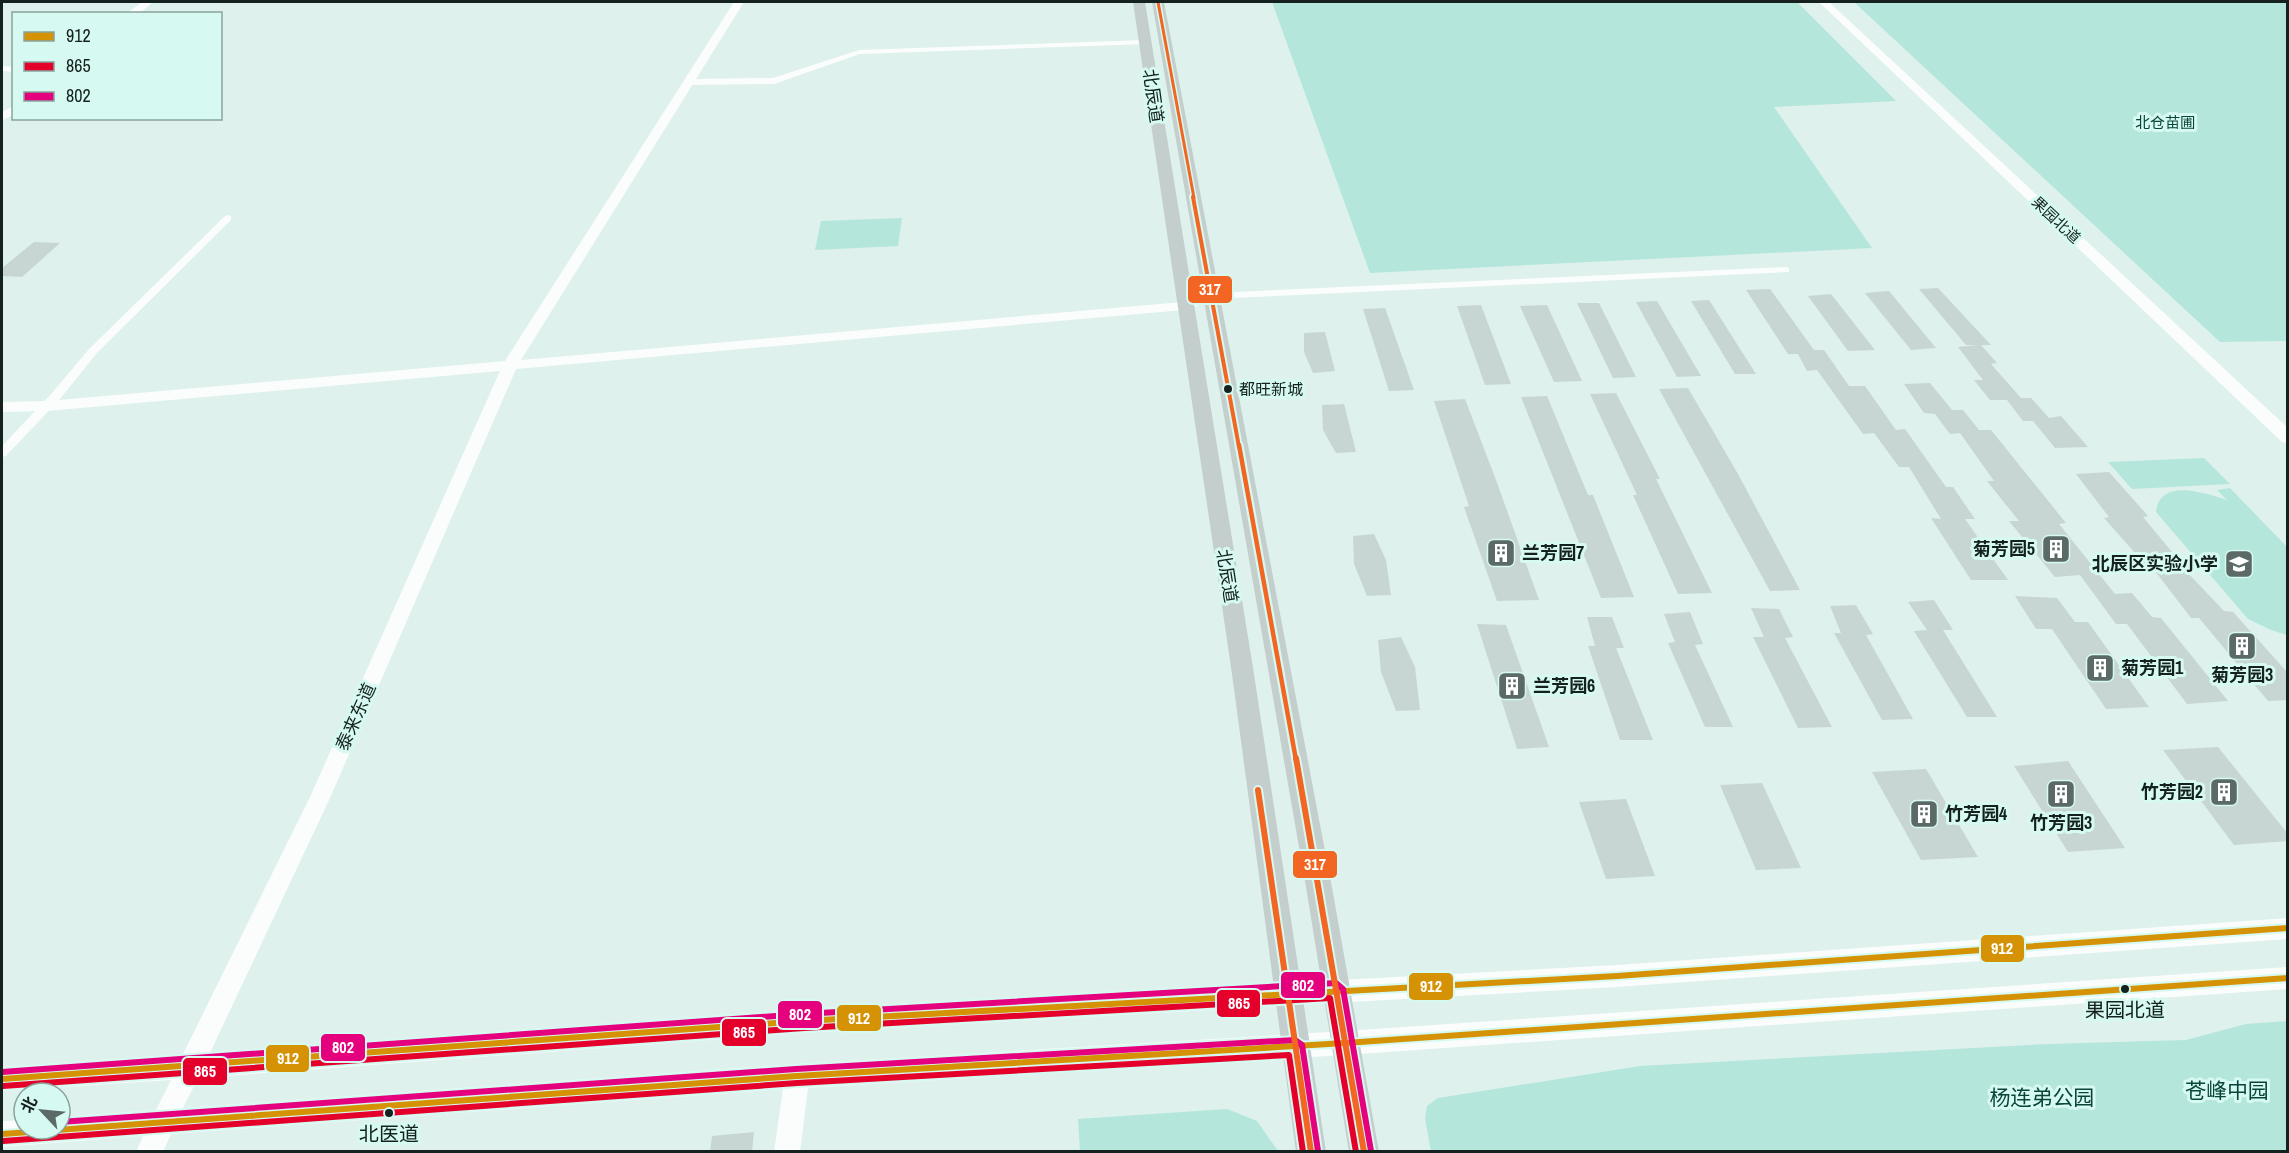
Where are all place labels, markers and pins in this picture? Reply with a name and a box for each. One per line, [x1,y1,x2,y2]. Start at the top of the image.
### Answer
place label: 都旺新城 [1239,378,1303,400]
marker: 都旺新城 [1222,383,1234,395]
building icon: 菊芳园5 [2040,533,2072,565]
place label: 菊芳园5 [1973,536,2035,561]
building icon: 兰芳园7 [1485,537,1517,569]
place label: 兰芳园7 [1522,540,1584,565]
school or university icon: 北辰区实验小学 [2223,548,2255,580]
place label: 北辰区实验小学 [2092,551,2218,576]
building icon: 菊芳园3 [2226,630,2258,662]
building icon: 菊芳园1 [2084,652,2116,684]
place label: 菊芳园1 [2121,655,2184,680]
place label: 菊芳园3 [2211,662,2273,687]
building icon: 兰芳园6 [1496,670,1528,702]
place label: 兰芳园6 [1533,673,1595,698]
building icon: 竹芳园2 [2208,776,2240,808]
building icon: 竹芳园3 [2045,778,2077,810]
place label: 竹芳园2 [2141,779,2203,804]
building icon: 竹芳园4 [1908,798,1940,830]
place label: 竹芳园4 [1945,801,2008,826]
place label: 竹芳园3 [2030,810,2092,835]
marker: 果园北道 [2119,983,2131,995]
place label: 果园北道 [2085,996,2165,1023]
marker: 北医道 [383,1107,395,1119]
place label: 北医道 [359,1120,419,1147]

